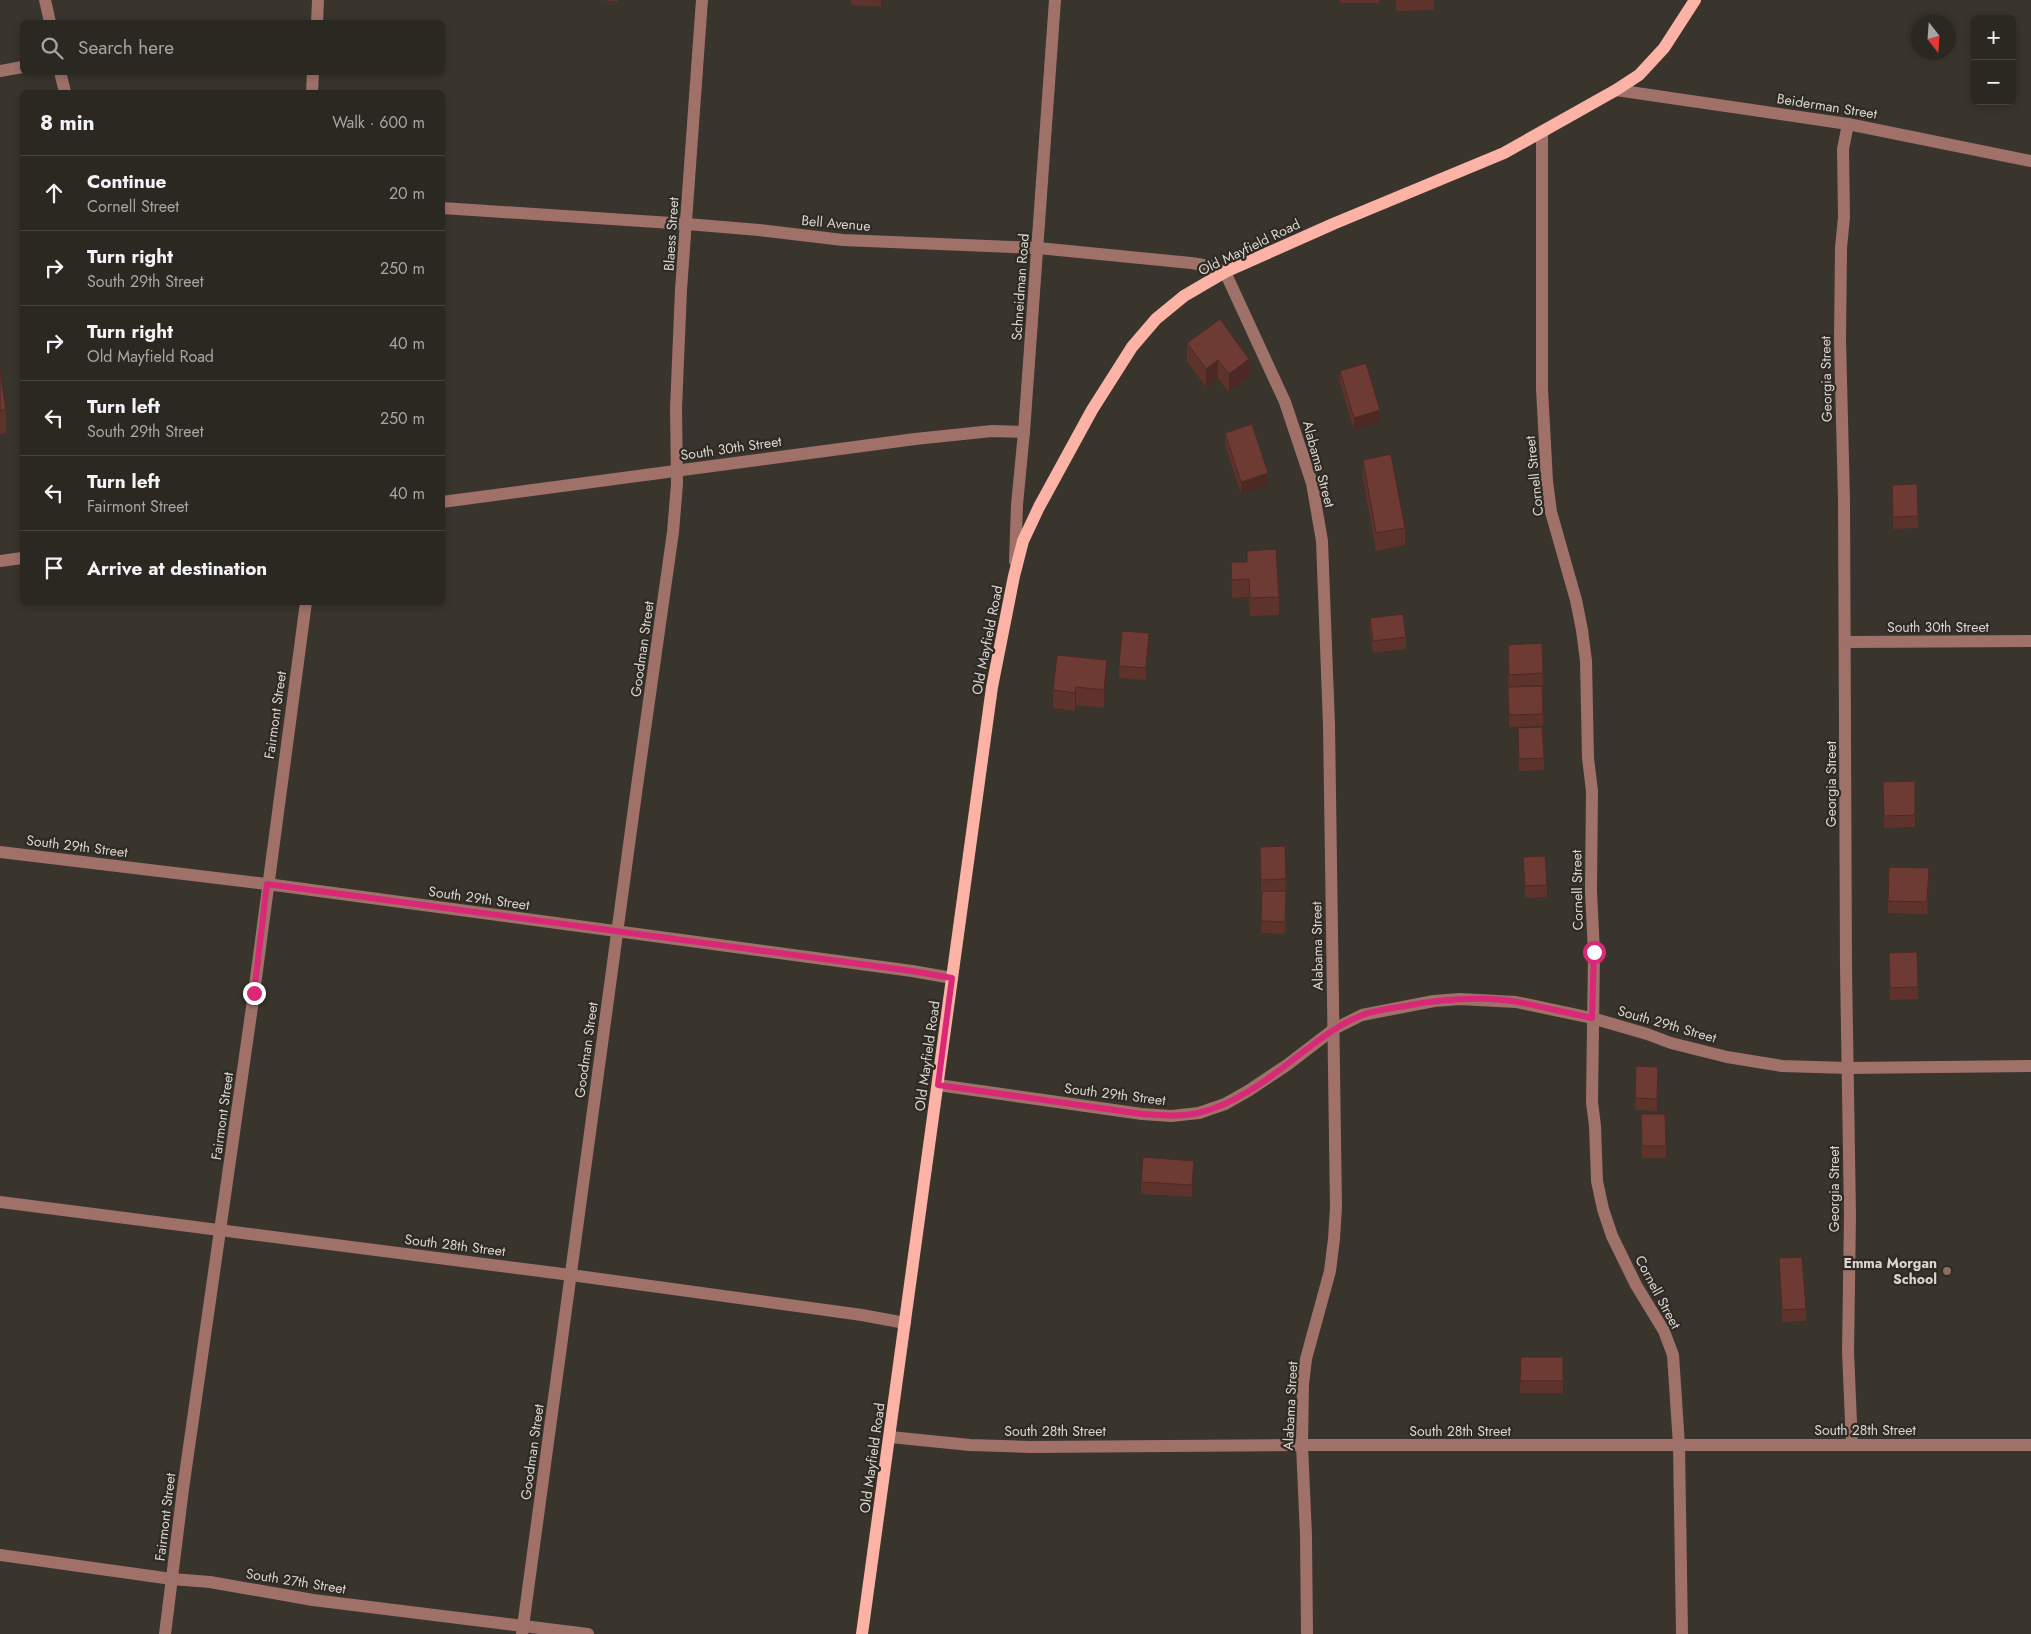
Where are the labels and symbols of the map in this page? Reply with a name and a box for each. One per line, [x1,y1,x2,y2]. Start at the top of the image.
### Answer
north arrow [1911,15,1956,60]
street label: Beiderman Street [1775,88,1879,124]
street label: Blaess Street [658,196,684,272]
street label: Bell Avenue [801,210,871,236]
street label: Old Mayfield Road [1195,214,1303,280]
street label: Schneidman Road [1006,233,1034,341]
street label: Georgia Street [1815,335,1837,422]
street label: Alabama Street [1298,418,1340,510]
street label: South 30th Street [679,431,783,465]
street label: Cornell Street [1520,434,1548,517]
street label: Old Mayfield Road [967,584,1007,696]
street label: Goodman Street [625,599,659,698]
street label: South 30th Street [1887,617,1990,637]
street label: Fairmont Street [259,669,291,760]
street label: Georgia Street [1821,740,1841,827]
street label: South 29th Street [25,830,129,862]
street label: Cornell Street [1566,849,1588,930]
street label: South 29th Street [427,881,531,915]
street label: Alabama Street [1306,901,1328,991]
route start [1583,941,1606,964]
route end [243,982,266,1005]
street label: Goodman Street [569,1000,603,1099]
street label: Old Mayfield Road [909,1000,945,1112]
street label: South 29th Street [1615,1000,1719,1048]
street label: Fairmont Street [206,1070,238,1161]
street label: South 29th Street [1063,1078,1167,1110]
street label: Georgia Street [1824,1145,1844,1232]
street label: South 28th Street [403,1229,507,1261]
street label: Cornell Street [1630,1252,1686,1333]
place label: Emma Morgan School [1843,1253,1937,1289]
marker: Emma Morgan School [1941,1265,1953,1277]
street label: Alabama Street [1278,1360,1302,1451]
street label: Goodman Street [515,1402,549,1501]
street label: Old Mayfield Road [854,1402,890,1514]
street label: South 28th Street [1814,1420,1916,1440]
street label: South 28th Street [1004,1421,1106,1441]
street label: South 28th Street [1409,1421,1511,1441]
street label: Fairmont Street [150,1471,180,1562]
street label: South 27th Street [244,1563,348,1599]

